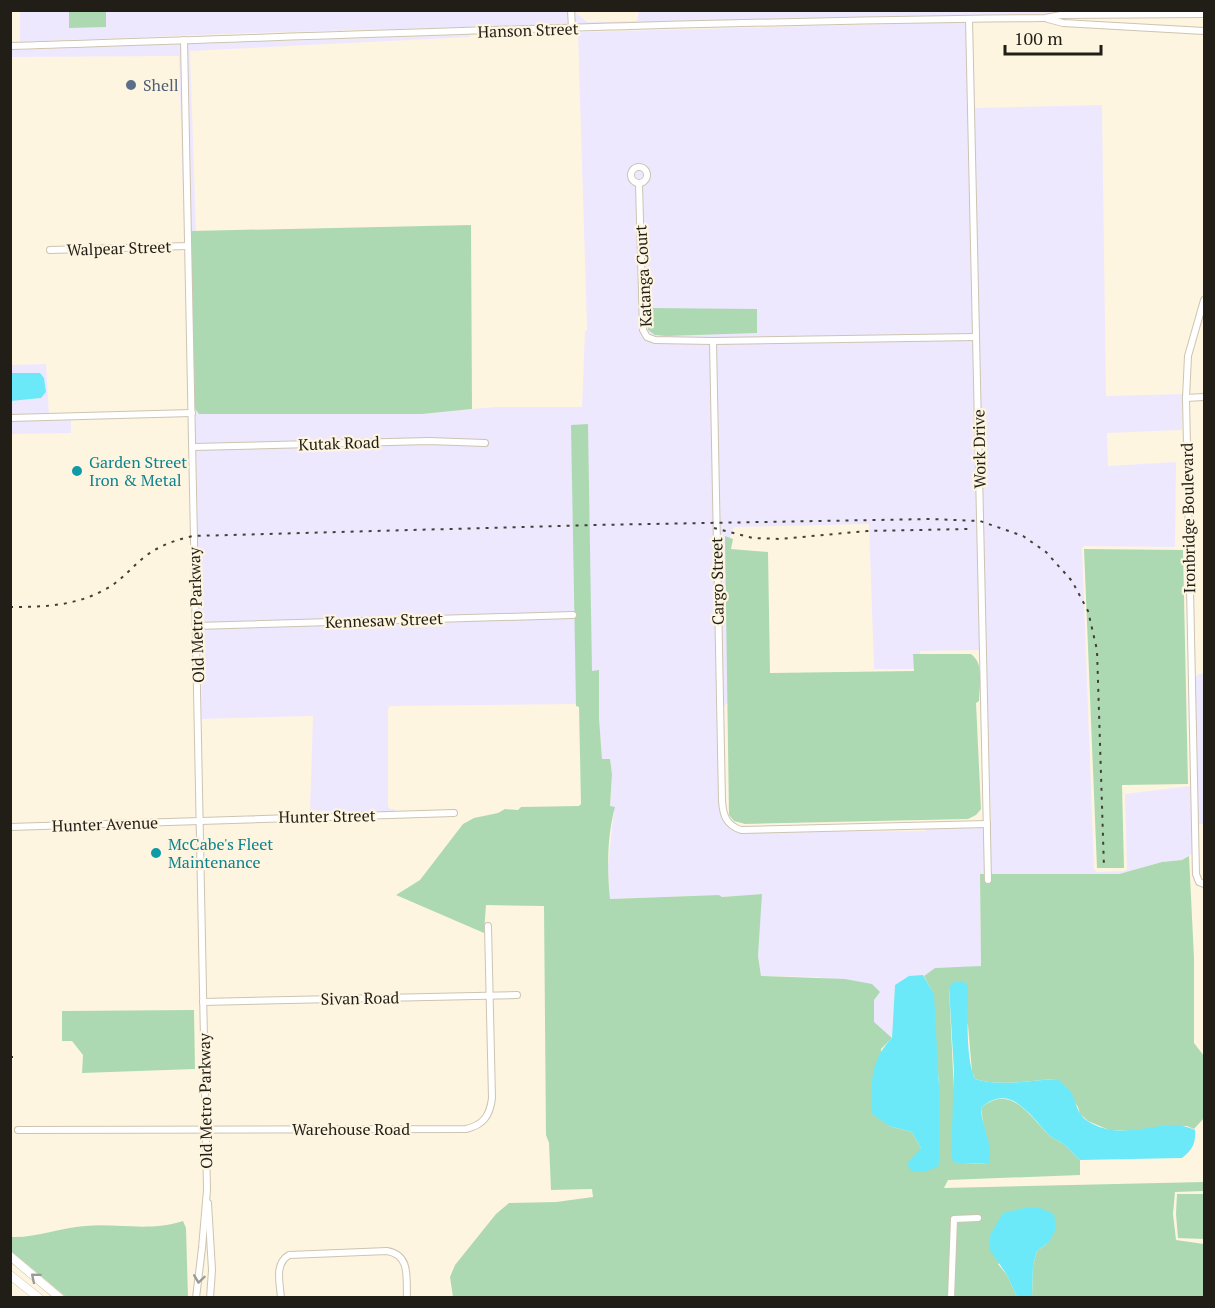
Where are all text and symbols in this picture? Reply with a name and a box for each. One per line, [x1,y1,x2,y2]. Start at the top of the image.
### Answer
street label: Hanson Street [477,17,579,43]
scale bar [1005,18,1101,56]
text: 100 m [1014,26,1063,50]
place label: Shell [143,74,179,96]
marker: Shell [124,78,138,92]
street label: Katanga Court [629,224,657,328]
street label: Walpear Street [66,235,172,261]
street label: Work Drive [967,409,991,489]
street label: Kutak Road [298,431,380,455]
street label: Ironbridge Boulevard [1176,442,1200,594]
place label: Garden Street Iron & Metal [89,451,187,491]
marker: Garden Street Iron & Metal [70,464,84,478]
street label: Cargo Street [705,537,729,625]
street label: Old Metro Parkway [183,546,209,683]
street label: Kennesaw Street [325,607,443,633]
street label: Hunter Street [278,804,376,828]
street label: Hunter Avenue [51,811,159,837]
place label: McCabe's Fleet Maintenance [168,833,273,873]
marker: McCabe's Fleet Maintenance [149,846,163,860]
street label: Sivan Road [320,986,400,1010]
street label: Old Metro Parkway [193,1032,217,1169]
street label: Warehouse Road [292,1118,410,1140]
one-way arrow [31,1273,42,1284]
one-way arrow [193,1274,205,1284]

